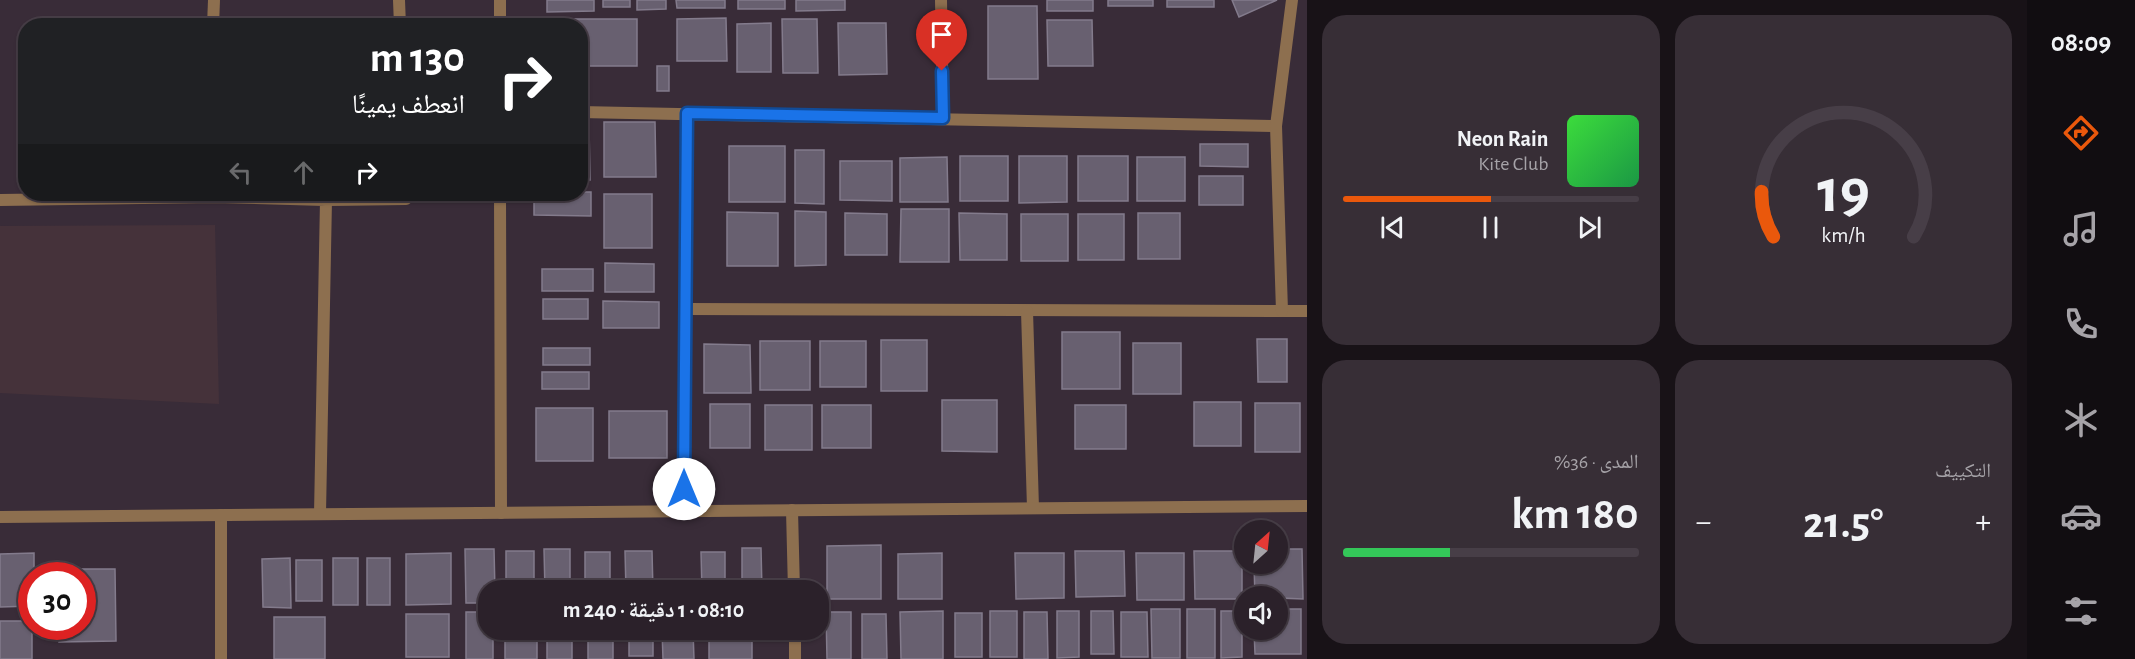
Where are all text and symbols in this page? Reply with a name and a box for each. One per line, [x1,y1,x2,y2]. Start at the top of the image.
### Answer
pin [916,9,967,71]
icon: arrive [925,18,958,51]
text: 08:09 [2051,29,2111,56]
text: 130 m [370,37,465,79]
icon: right [486,42,564,120]
text: انعطف يمينًا [352,91,465,118]
icon: directions [2060,112,2102,154]
text: Neon Rain [1457,128,1549,150]
text: Kite Club [1478,154,1549,174]
icon: left [224,156,257,189]
icon: ahead [287,156,320,189]
icon: right [350,156,383,189]
text: 19 [1817,161,1870,223]
icon: music [2060,208,2102,250]
icon: previous [1376,211,1409,244]
icon: pause [1474,211,1507,244]
icon: next [1573,211,1606,244]
text: km/h [1821,225,1865,246]
icon: phone [2060,303,2102,345]
icon: climate [2060,399,2102,441]
text: المدى · 36% [1554,452,1639,472]
position arrow [652,457,716,521]
text: التكييف [1935,461,1991,481]
text: 180 km [1511,492,1639,537]
icon: car [2060,495,2102,537]
text: 21.5° [1803,501,1883,546]
text: − [1696,506,1711,539]
text: + [1975,506,1991,539]
north arrow [1234,520,1288,574]
map controls [1234,520,1288,640]
speed limit sign: 30 [18,562,96,640]
button: sound [1234,586,1288,640]
icon: filters [2060,590,2102,632]
text: 08:10 · 1 دقيقة · 240 m [563,599,744,621]

